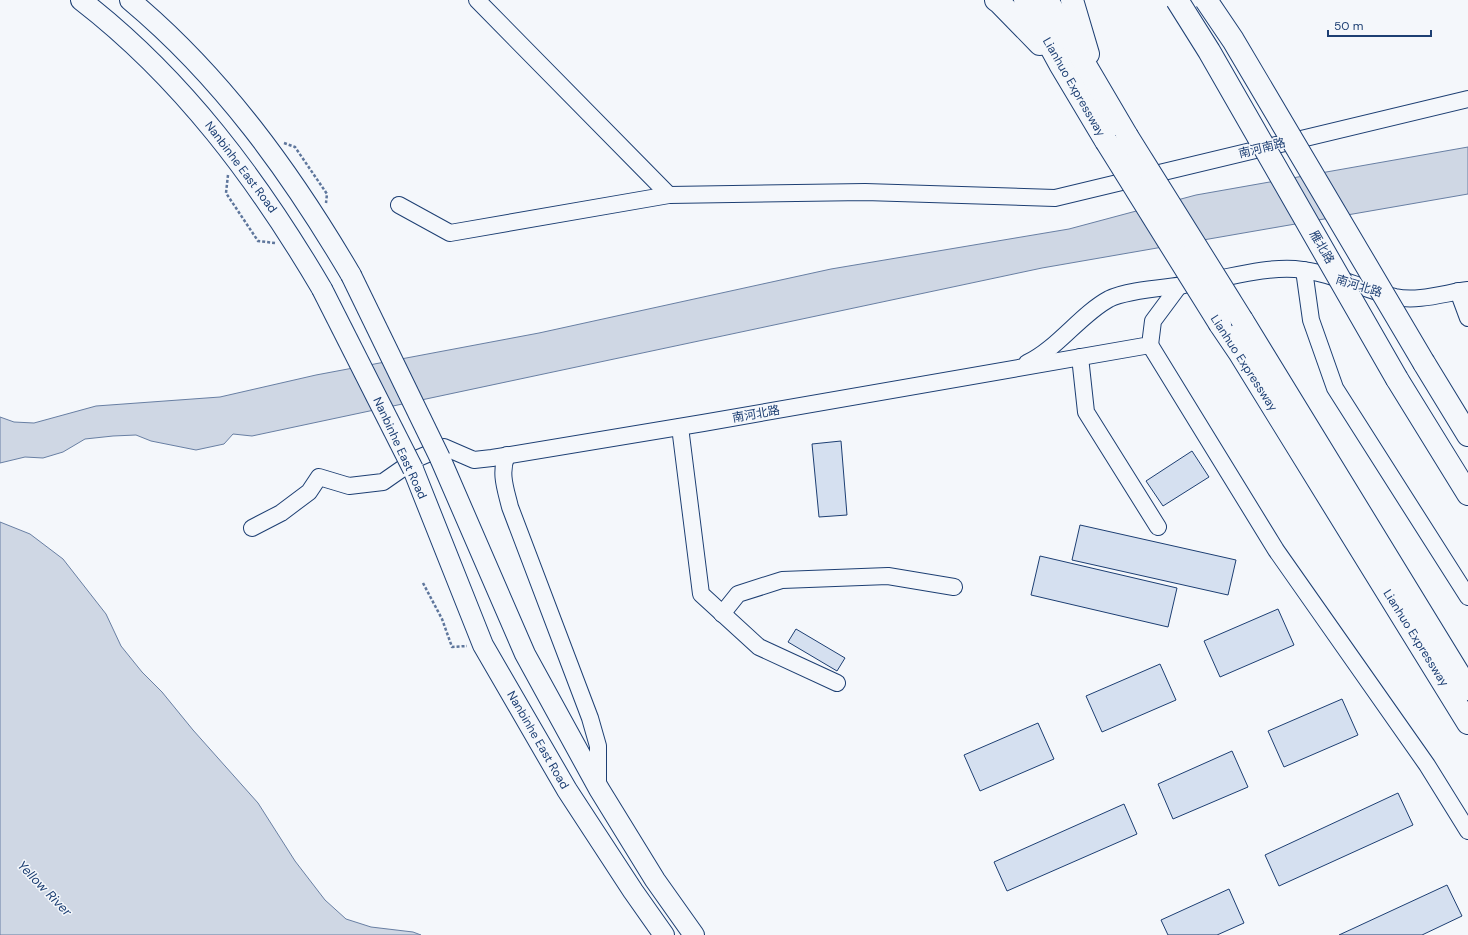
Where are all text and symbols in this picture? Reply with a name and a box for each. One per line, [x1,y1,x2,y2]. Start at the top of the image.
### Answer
scale bar [1328,12,1431,38]
text: 50 m [1334,18,1363,34]
street label: Lianhuo Expressway [1039,35,1109,140]
street label: Nanbinhe East Road [201,118,281,216]
street label: 南河南路 [1237,134,1287,162]
street label: 雁北路 [1306,227,1338,267]
street label: 南河北路 [1334,271,1384,301]
street label: Lianhuo Expressway [1207,312,1281,414]
street label: Nanbinhe East Road [369,394,431,502]
street label: 南河北路 [731,402,781,426]
street label: Lianhuo Expressway [1380,586,1453,690]
street label: Nanbinhe East Road [503,688,573,792]
water label: Yellow River [14,857,76,921]

